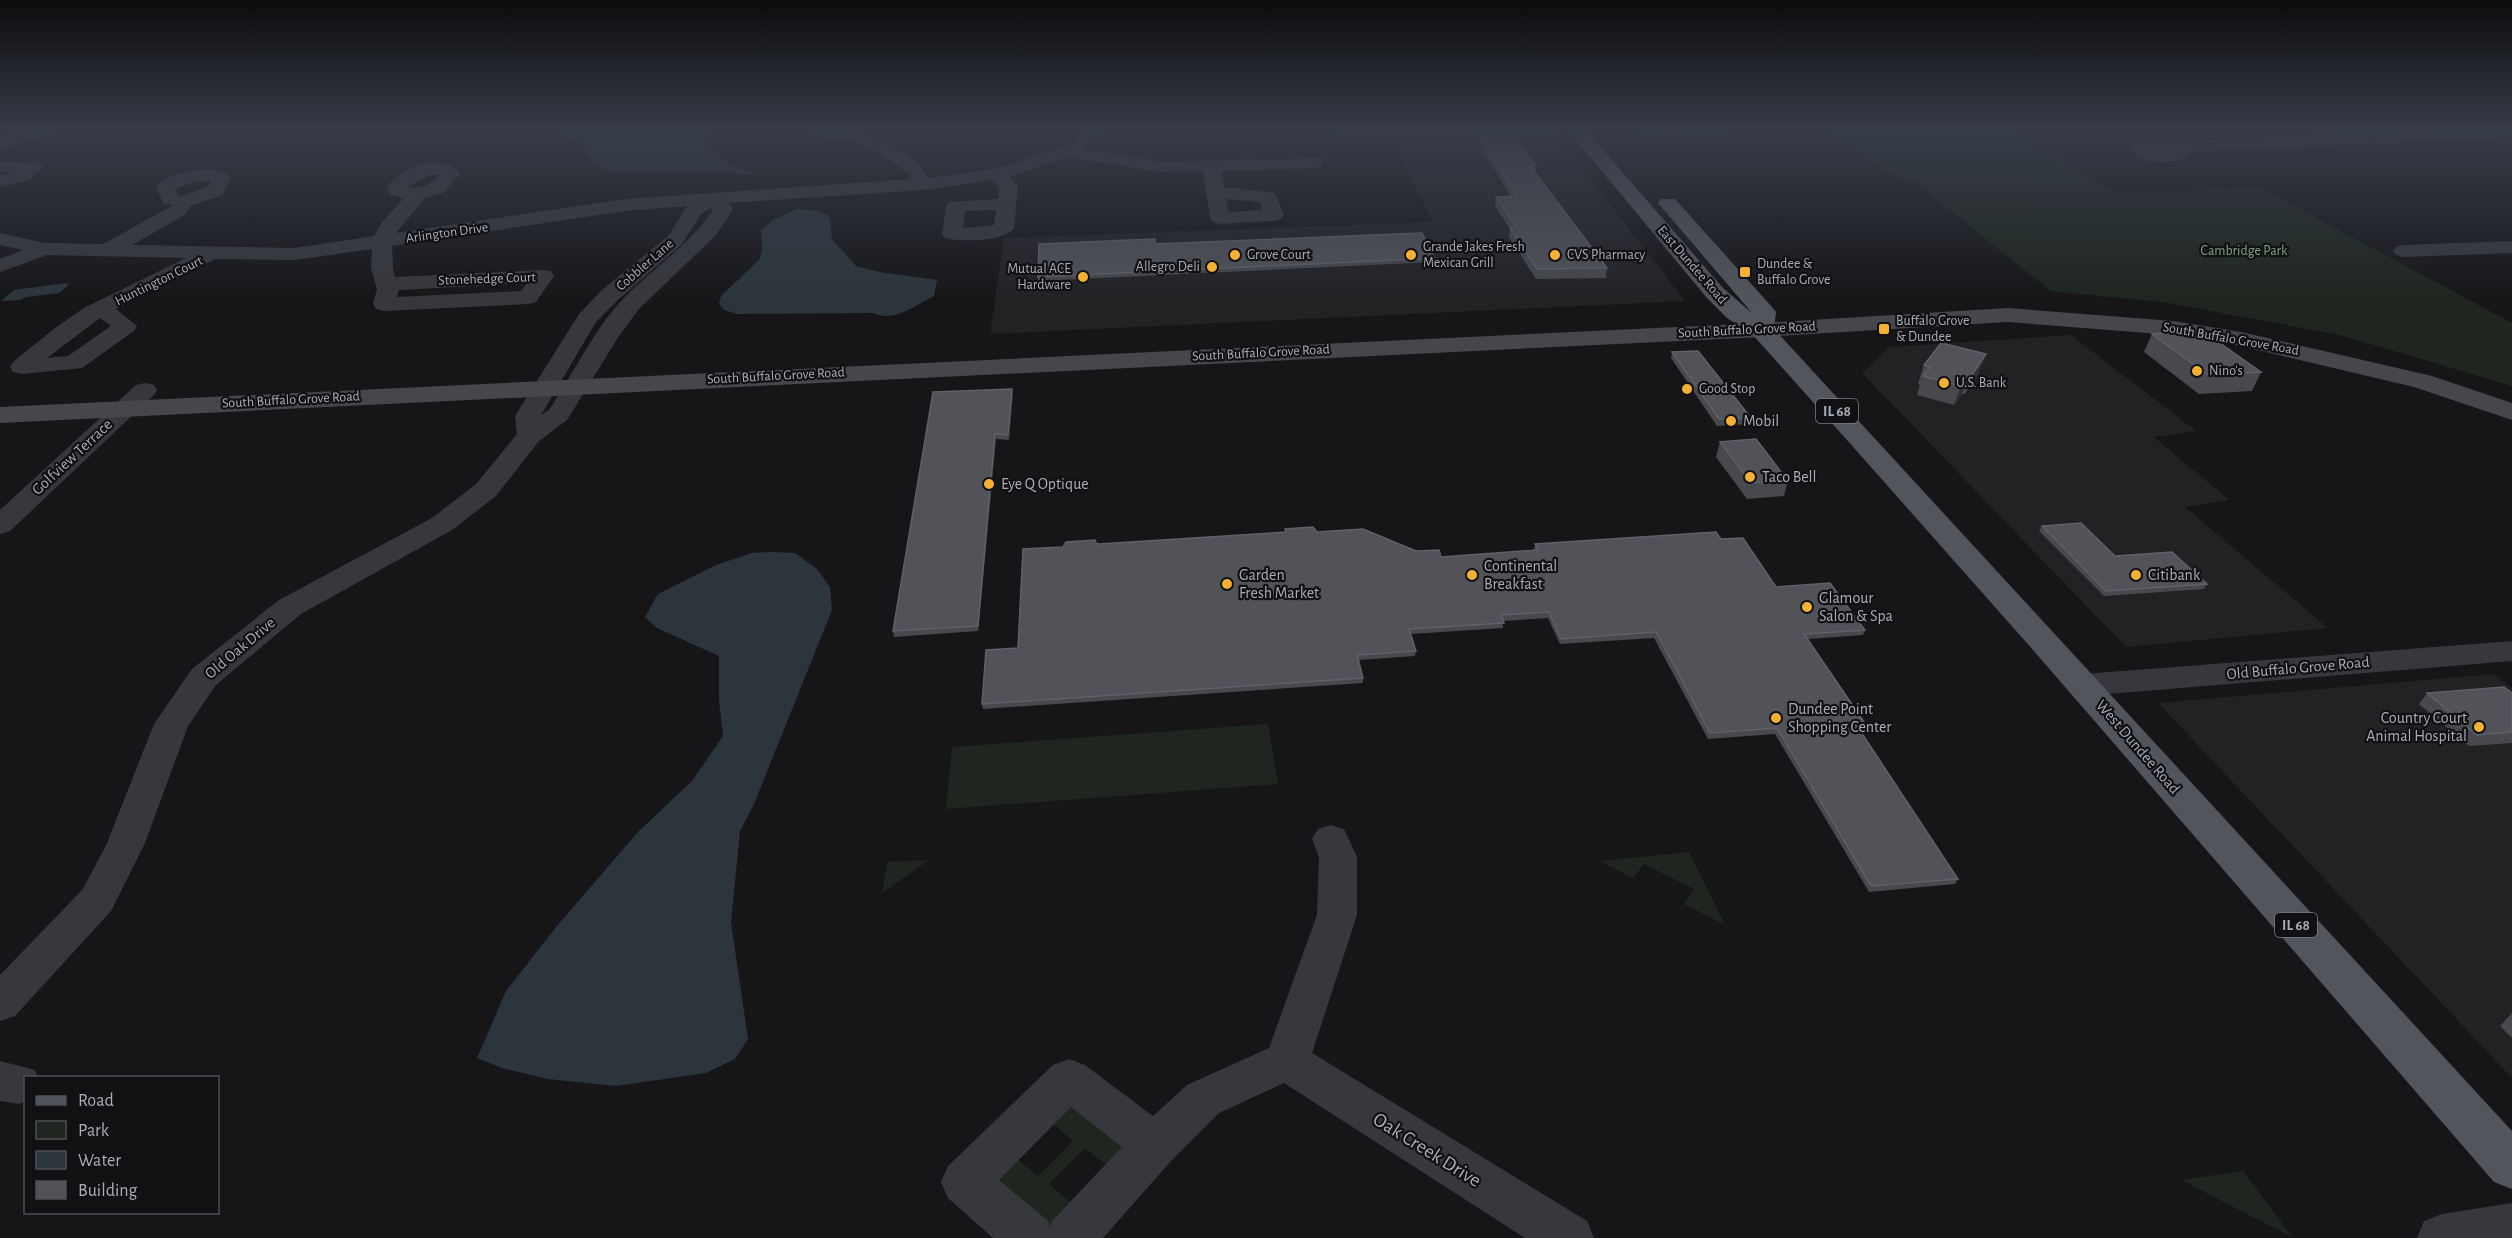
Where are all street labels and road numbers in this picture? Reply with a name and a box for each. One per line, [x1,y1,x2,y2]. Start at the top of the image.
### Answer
street label: Arlington Drive [405,220,489,246]
street label: East Dundee Road [1654,223,1730,307]
street label: Cobbler Lane [614,236,676,294]
street label: Huntington Court [113,253,206,308]
street label: Stonehedge Court [438,270,537,288]
street label: South Buffalo Grove Road [1678,319,1816,341]
street label: South Buffalo Grove Road [2162,320,2300,358]
street label: South Buffalo Grove Road [1192,342,1330,364]
street label: South Buffalo Grove Road [707,365,845,387]
street label: South Buffalo Grove Road [222,389,360,411]
road number: IL 68 [1816,399,1858,423]
street label: Golfview Terrace [29,416,115,498]
street label: Old Oak Drive [202,614,278,682]
street label: Old Buffalo Grove Road [2226,654,2370,682]
street label: West Dundee Road [2093,697,2183,797]
road number: IL 68 [2275,913,2317,937]
street label: Oak Creek Drive [1369,1109,1485,1191]

